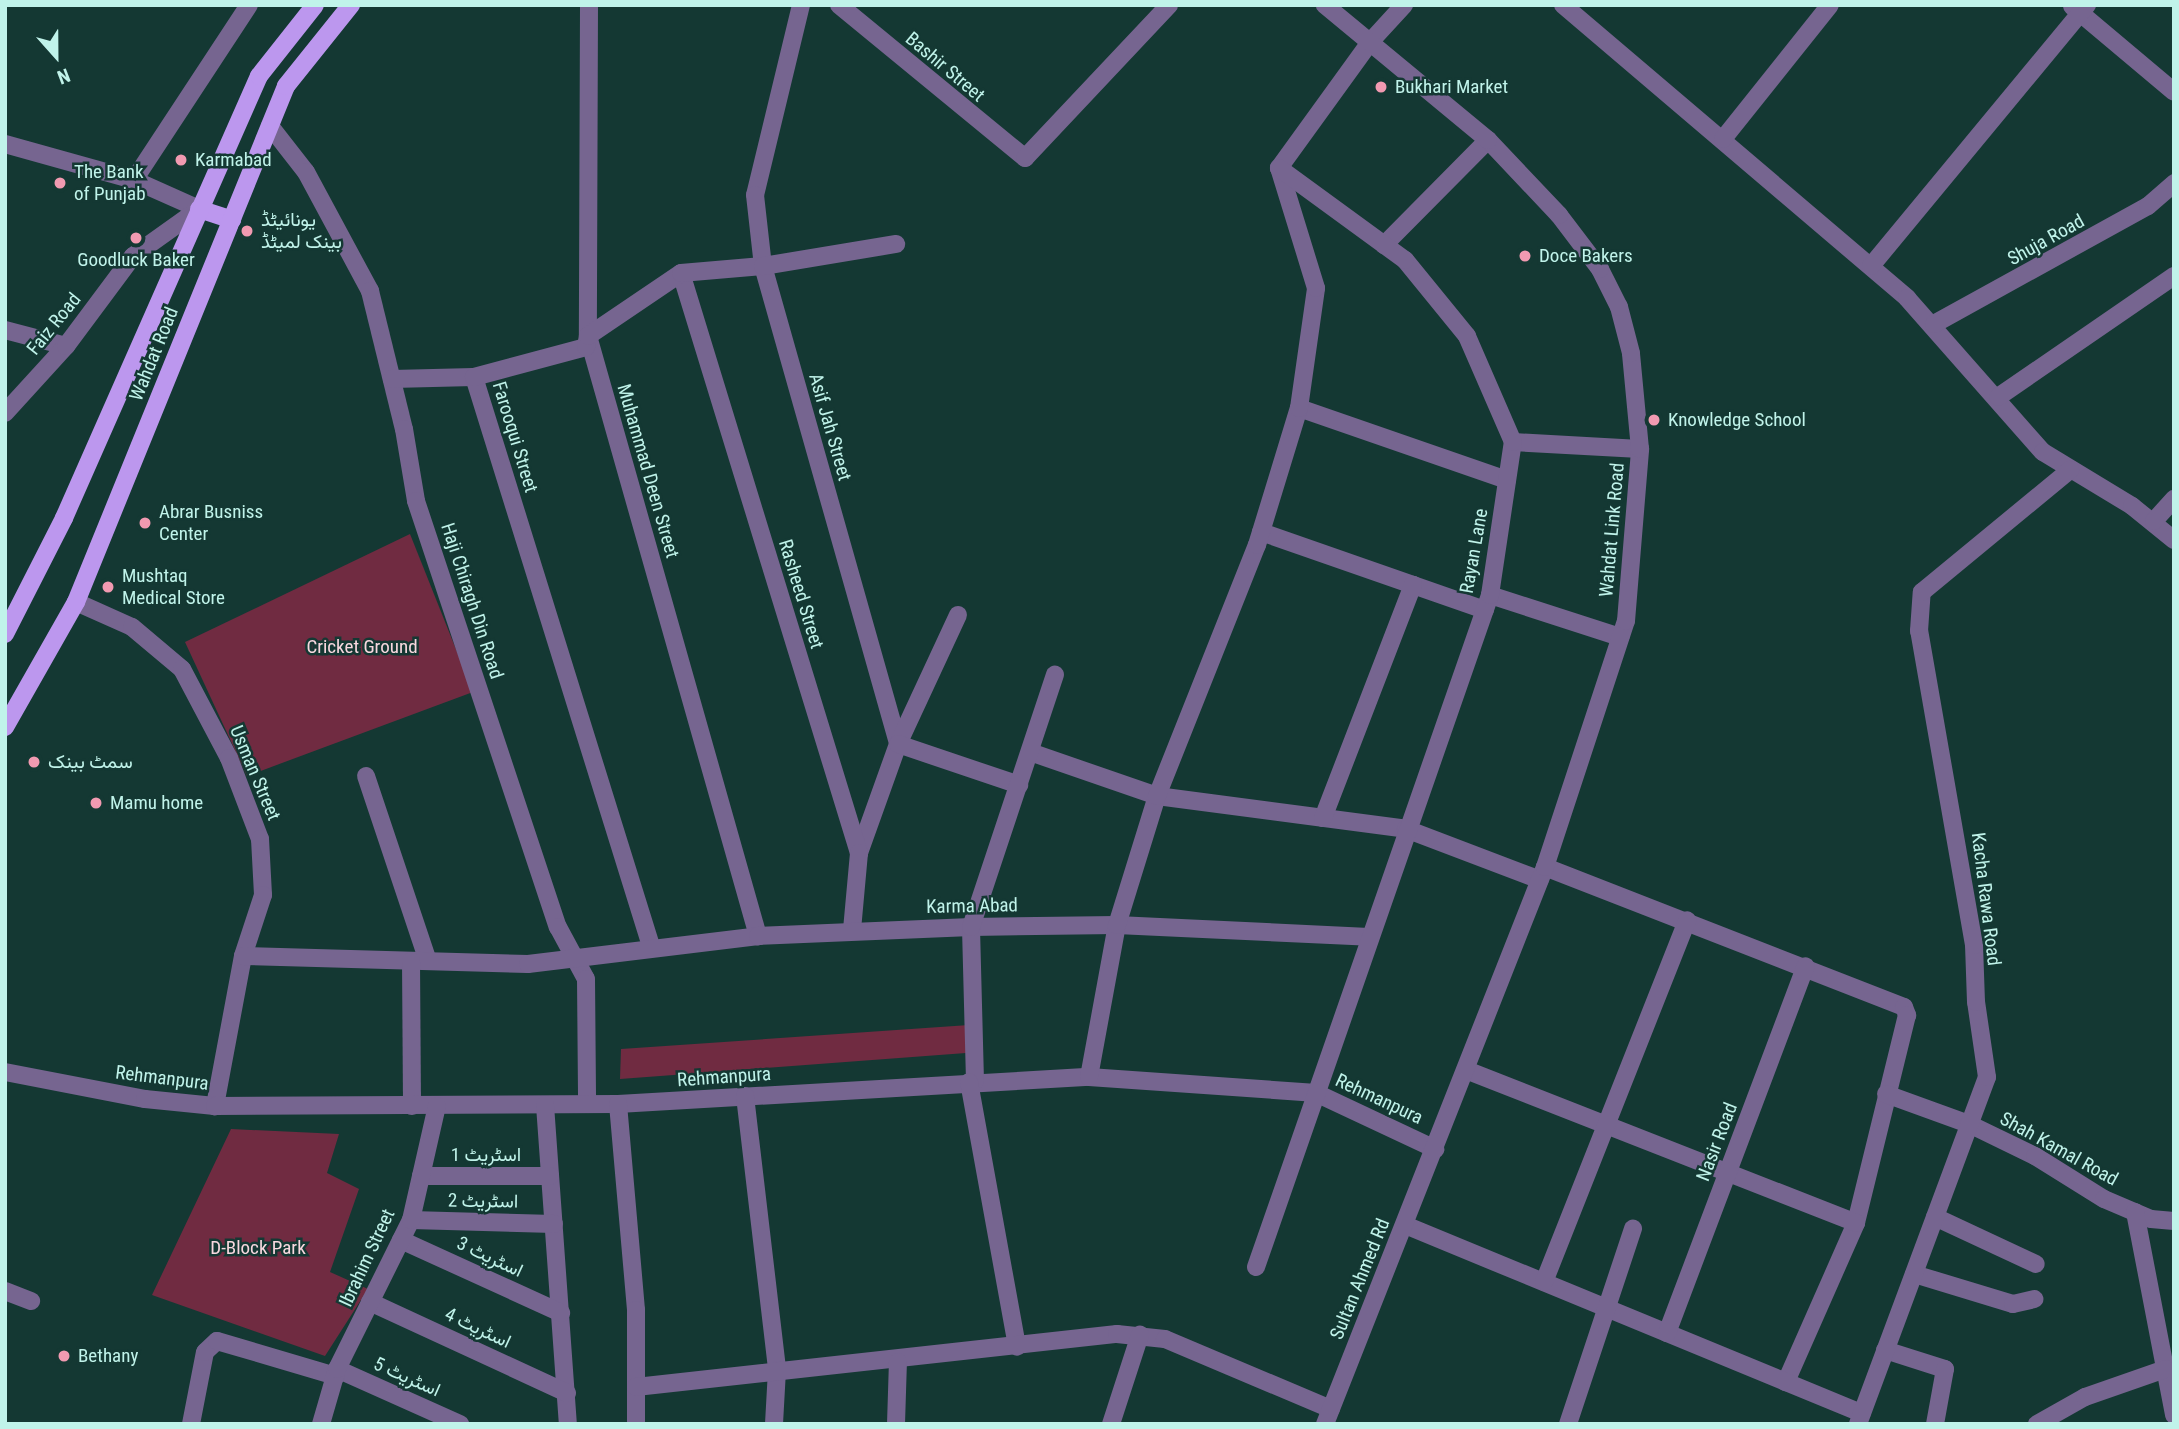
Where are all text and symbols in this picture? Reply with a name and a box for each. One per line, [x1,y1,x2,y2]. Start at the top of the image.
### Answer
north arrow [21,21,91,91]
street label: Bashir Street [901,27,989,107]
text: N [54,63,73,89]
place label: Bukhari Market [1395,76,1508,98]
marker: Bukhari Market [1373,79,1389,95]
place label: Karmabad [195,149,272,171]
marker: Karmabad [173,152,189,168]
place label: The Bank of Punjab [74,161,146,205]
marker: The Bank of Punjab [52,175,68,191]
place label: یونائیٹڈ بینک لمیٹڈ [261,209,342,253]
street label: Shuja Road [2004,210,2088,270]
marker: یونائیٹڈ بینک لمیٹڈ [239,223,255,239]
marker: Goodluck Baker [128,230,144,246]
place label: Doce Bakers [1539,245,1633,267]
marker: Doce Bakers [1517,248,1533,264]
place label: Goodluck Baker [77,249,195,271]
street label: Faiz Road [22,288,86,360]
street label: Wahdat Road [125,304,183,404]
street label: Asif Jah Street [804,371,856,483]
street label: Farooqui Street [487,379,543,495]
street label: Muhammad Deen Street [612,381,684,561]
place label: Knowledge School [1668,409,1806,431]
marker: Knowledge School [1646,412,1662,428]
street label: Wahdat Link Road [1595,462,1629,598]
place label: Abrar Busniss Center [159,501,263,545]
street label: Rayan Lane [1455,507,1493,595]
marker: Abrar Busniss Center [137,515,153,531]
street label: Haji Chiragh Din Road [436,520,508,682]
street label: Rasheed Street [774,537,828,651]
place label: Mushtaq Medical Store [122,565,225,609]
marker: Mushtaq Medical Store [100,579,116,595]
park label: Cricket Ground [306,636,418,658]
street label: Usman Street [225,722,285,824]
place label: سمٹ بینک [48,751,133,773]
marker: سمٹ بینک [26,754,42,770]
place label: Mamu home [110,792,203,814]
marker: Mamu home [88,795,104,811]
street label: Kacha Rawa Road [1967,831,2005,967]
street label: Karma Abad [926,894,1018,918]
street label: Rehmanpura [114,1061,210,1095]
street label: Rehmanpura [676,1062,772,1092]
street label: Rehmanpura [1332,1069,1426,1129]
street label: Nasir Road [1692,1100,1742,1184]
street label: Shah Kamal Road [1996,1107,2122,1191]
street label: اسٹریٹ 1 [451,1144,521,1166]
street label: اسٹریٹ 2 [448,1189,518,1213]
street label: Ibrahim Street [334,1205,400,1311]
street label: Sultan Ahmed Rd [1325,1215,1395,1343]
street label: اسٹریٹ 3 [453,1232,527,1282]
park label: D-Block Park [210,1237,306,1259]
street label: اسٹریٹ 4 [441,1303,515,1353]
place label: Bethany [78,1345,138,1367]
marker: Bethany [56,1348,72,1364]
street label: اسٹریٹ 5 [370,1352,444,1402]

